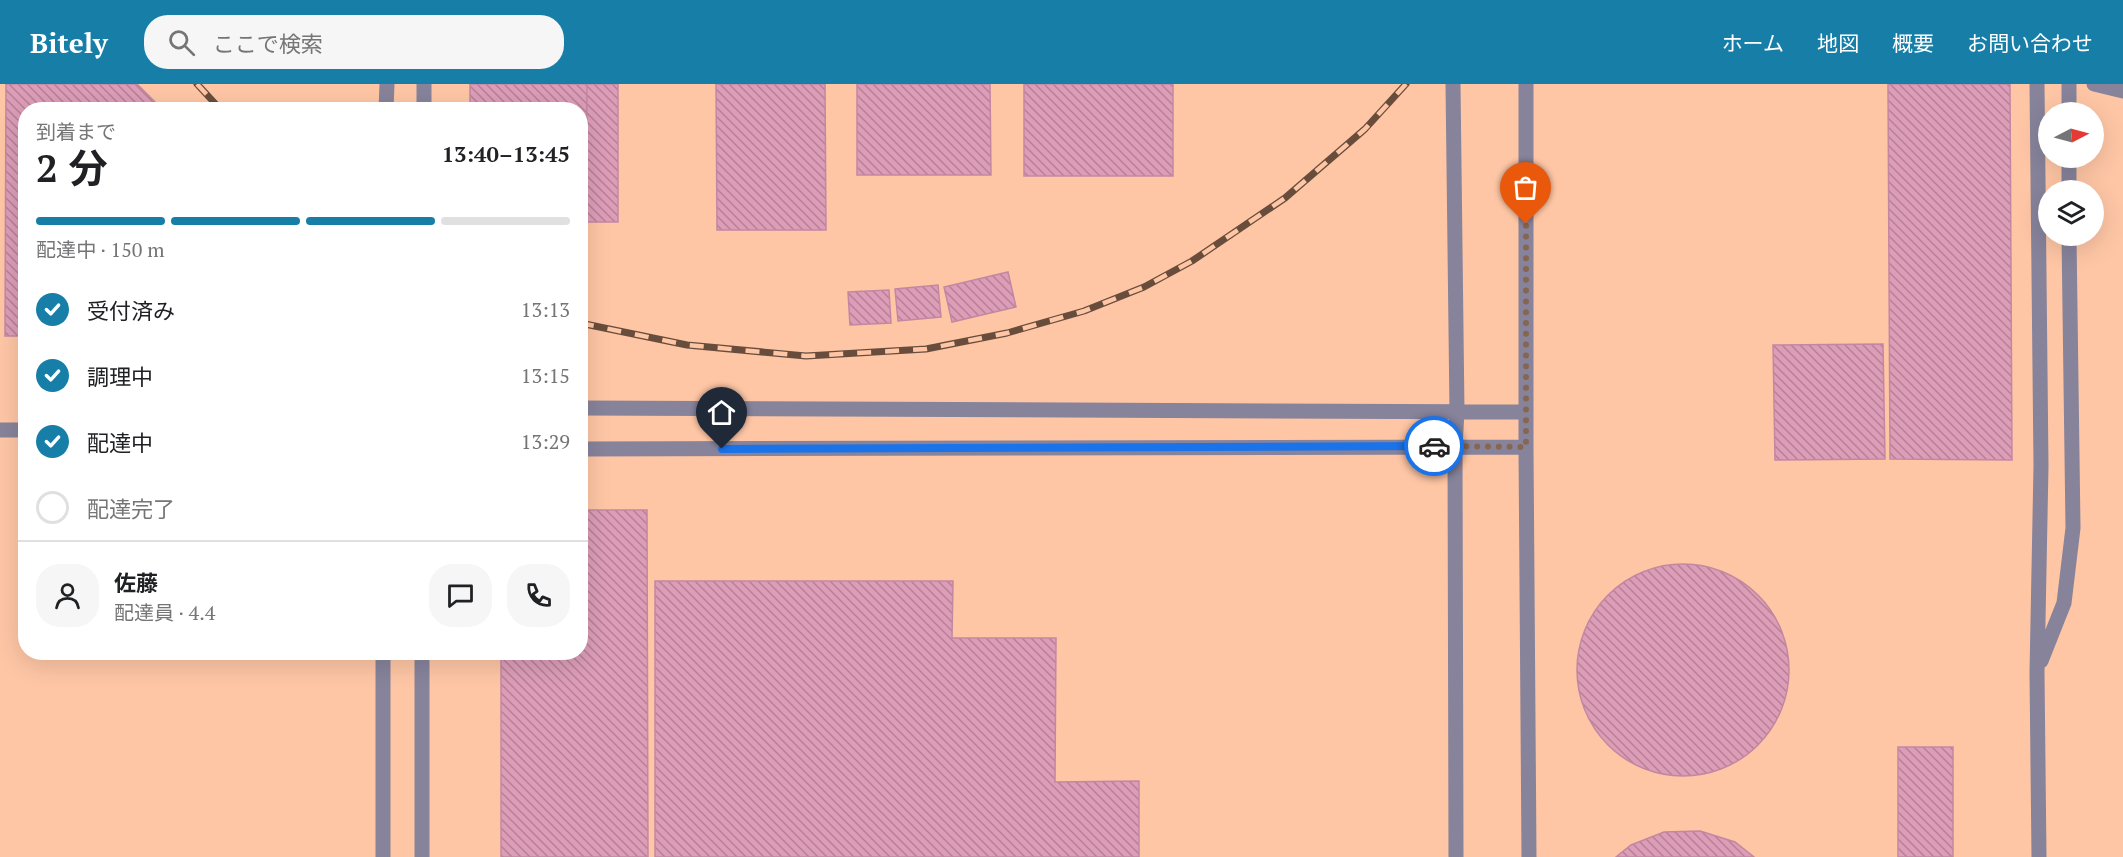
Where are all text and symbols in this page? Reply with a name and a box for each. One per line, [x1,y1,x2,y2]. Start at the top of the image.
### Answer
search box [144,15,564,69]
text: Bitely [30,24,108,61]
icon: search [165,26,198,59]
text: ここで検索 [213,29,323,58]
text: ホーム [1722,29,1784,57]
text: 地図 [1817,29,1859,57]
text: 概要 [1892,29,1934,57]
text: お問い合わせ [1967,29,2093,57]
north arrow [2038,102,2104,168]
map controls [2038,102,2104,246]
text: 到着まで [36,118,116,145]
text: 13:40–13:45 [442,139,570,168]
text: 2 分 [36,141,108,193]
pin [1500,162,1551,224]
icon: bag [1509,171,1542,204]
button: layers [2038,180,2104,246]
text: 配達中 · 150 m [36,236,165,263]
icon: check [36,293,69,326]
text: 受付済み [87,296,175,325]
text: 13:13 [521,296,570,323]
icon: check [36,359,69,392]
text: 調理中 [87,362,153,391]
text: 13:15 [521,362,570,389]
pin [696,387,747,449]
icon: home [705,396,738,429]
courier [1404,416,1464,476]
icon: check [36,425,69,458]
text: 配達中 [87,428,153,457]
text: 13:29 [521,428,570,455]
icon: car [1418,430,1451,463]
text: 配達完了 [87,494,175,523]
button: person [36,564,99,627]
button: chat [429,564,492,627]
button: phone [507,564,570,627]
text: 佐藤 [114,568,158,597]
text: 配達員 · 4.4 [114,599,215,626]

